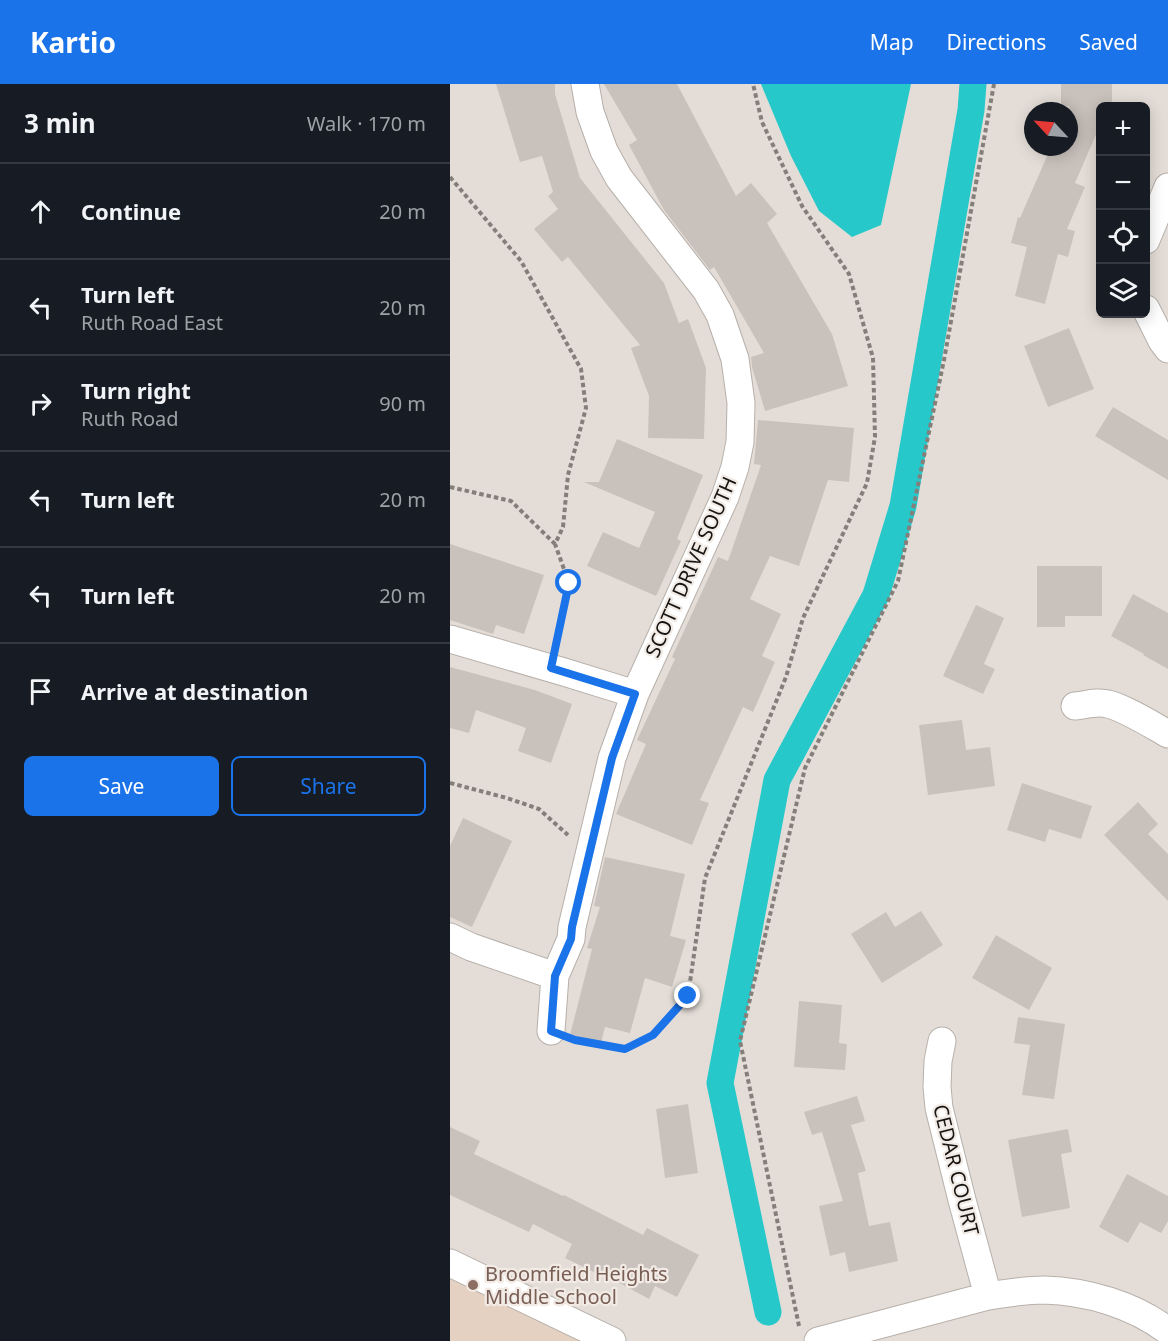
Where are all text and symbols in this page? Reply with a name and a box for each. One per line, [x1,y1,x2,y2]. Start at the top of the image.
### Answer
text: Kartio [30,23,116,61]
text: Map [870,28,914,56]
text: Directions [947,28,1046,56]
text: Saved [1079,28,1138,56]
north arrow [1024,102,1078,156]
map controls [1096,102,1150,318]
button: + [1096,102,1150,156]
text: 3 min [24,105,96,141]
text: Walk · 170 m [307,110,426,137]
button: − [1096,156,1150,210]
icon: ahead [24,195,57,228]
text: Continue [81,196,181,226]
text: 20 m [379,198,426,225]
button: locate [1096,210,1150,264]
button: layers [1096,264,1150,318]
text: Turn left [81,279,175,309]
icon: left [24,291,57,324]
text: 20 m [379,294,426,321]
text: Ruth Road East [81,309,223,336]
text: Turn right [81,375,191,405]
icon: right [24,387,57,420]
text: 90 m [379,390,426,417]
text: Ruth Road [81,405,179,432]
street label: SCOTT DRIVE SOUTH [638,472,743,662]
icon: left [24,483,57,516]
text: Turn left [81,484,175,514]
text: 20 m [379,486,426,513]
route start [555,569,581,595]
icon: left [24,579,57,612]
text: Turn left [81,580,175,610]
text: 20 m [379,582,426,609]
icon: arrive [24,675,57,708]
text: Arrive at destination [81,676,308,706]
button: Save [24,756,219,816]
button: Share [231,756,426,816]
route end [674,982,700,1008]
street label: CEDAR COURT [927,1101,986,1238]
place label: Broomfield Heights Middle School [485,1260,667,1310]
marker: Broomfield Heights Middle School [466,1278,480,1292]

